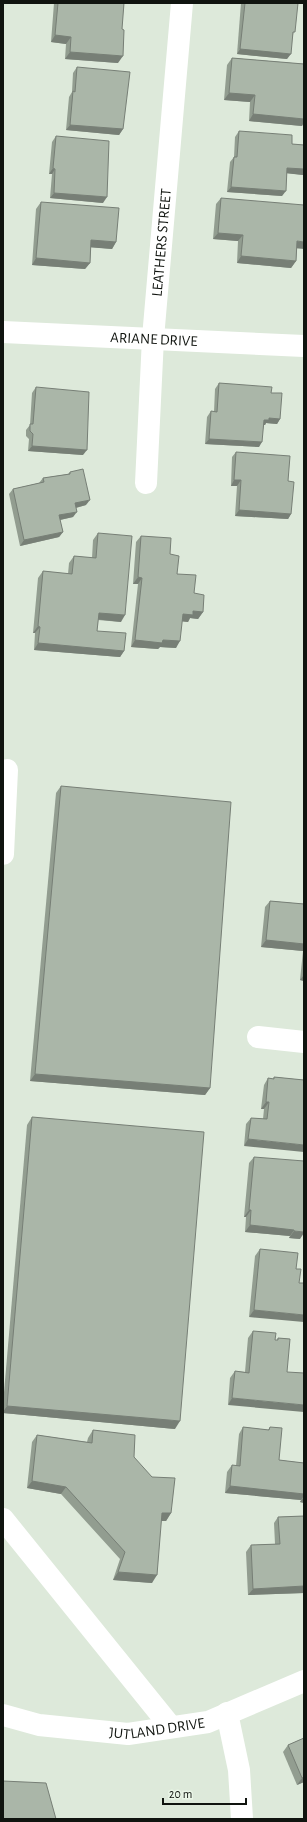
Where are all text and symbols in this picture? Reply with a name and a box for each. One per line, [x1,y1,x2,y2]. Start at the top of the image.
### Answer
street label: LEATHERS STREET [150,187,174,297]
street label: ARIANE DRIVE [110,330,198,349]
street label: JUTLAND DRIVE [108,1716,206,1742]
scale bar [163,1780,246,1806]
text: 20 m [169,1788,192,1800]

